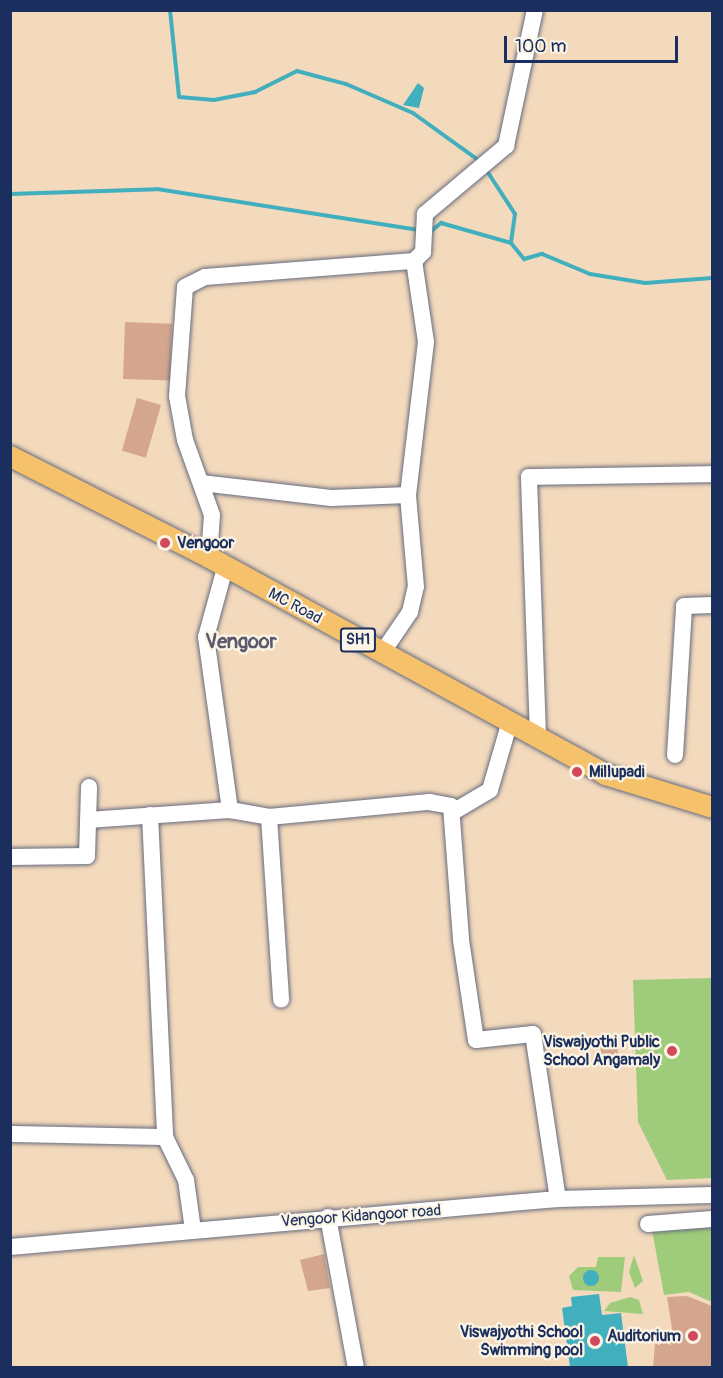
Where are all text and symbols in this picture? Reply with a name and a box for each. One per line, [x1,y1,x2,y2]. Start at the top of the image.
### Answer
scale bar [507,24,681,62]
text: 100 m [515,35,567,58]
place label: Vengoor [177,533,234,553]
marker: Vengoor [158,536,172,550]
street label: MC Road [265,584,325,628]
road number: SH1 [338,628,378,652]
district label: Vengoor [205,629,277,653]
place label: Millupadi [589,762,645,782]
marker: Millupadi [570,765,584,779]
place label: Viswajyothi Public School Angamaly [543,1032,660,1070]
marker: Viswajyothi Public School Angamaly [665,1044,679,1058]
street label: Vengoor Kidangoor road [280,1201,442,1231]
place label: Viswajyothi School Swimming pool [460,1322,583,1360]
place label: Auditorium [607,1326,681,1346]
marker: Auditorium [686,1329,700,1343]
marker: Viswajyothi School Swimming pool [588,1334,602,1348]

